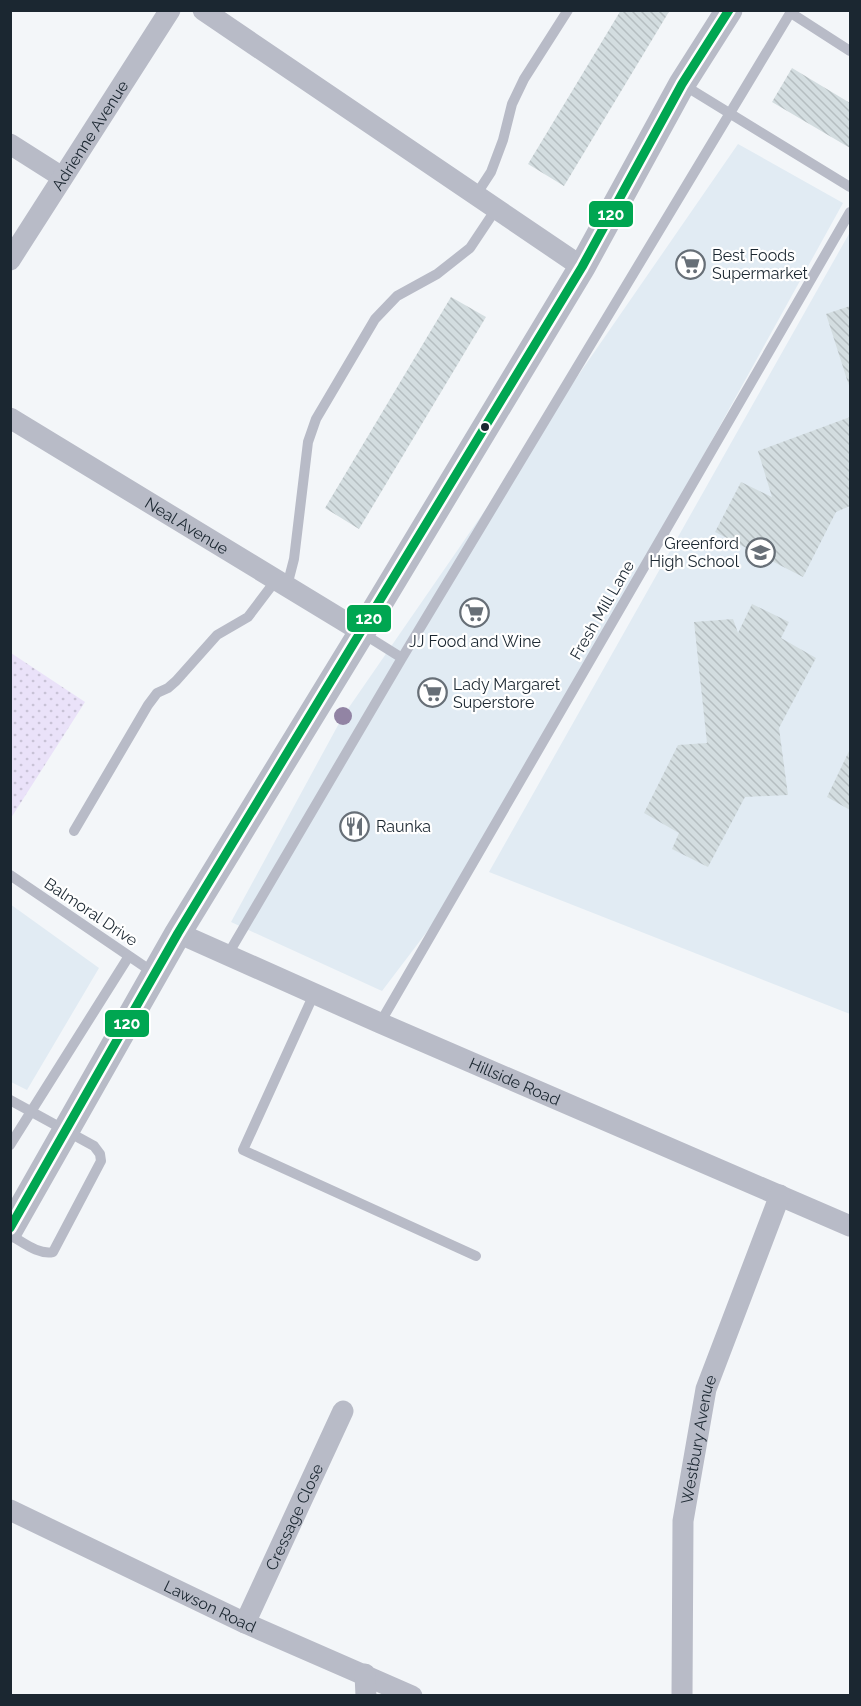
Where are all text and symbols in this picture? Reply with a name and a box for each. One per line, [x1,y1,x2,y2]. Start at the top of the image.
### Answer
street label: Adrienne Avenue [48,77,132,194]
line badge: 120 [588,200,634,228]
text: 120 [598,205,625,224]
place label: Best Foods Supermarket [712,246,809,283]
supermarket icon: Best Foods Supermarket [675,248,707,280]
unlabelled marker [479,421,491,433]
street label: Neal Avenue [142,493,232,558]
place label: Greenford High School [649,534,740,571]
school or university icon: Greenford High School [744,536,776,568]
street label: Fresh Mill Lane [566,557,638,663]
supermarket icon: JJ Food and Wine [459,597,491,629]
line badge: 120 [346,604,392,633]
text: 120 [356,609,383,628]
place label: JJ Food and Wine [409,632,541,651]
place label: Lady Margaret Superstore [453,675,561,712]
supermarket icon: Lady Margaret Superstore [416,677,448,709]
restaurant icon: Raunka [339,810,371,842]
place label: Raunka [376,817,431,836]
street label: Balmoral Drive [41,874,141,950]
line badge: 120 [104,1009,150,1038]
text: 120 [114,1014,141,1033]
street label: Hillside Road [466,1053,563,1109]
street label: Westbury Avenue [677,1372,720,1506]
street label: Cressage Close [261,1460,327,1573]
street label: Lawson Road [161,1576,259,1636]

